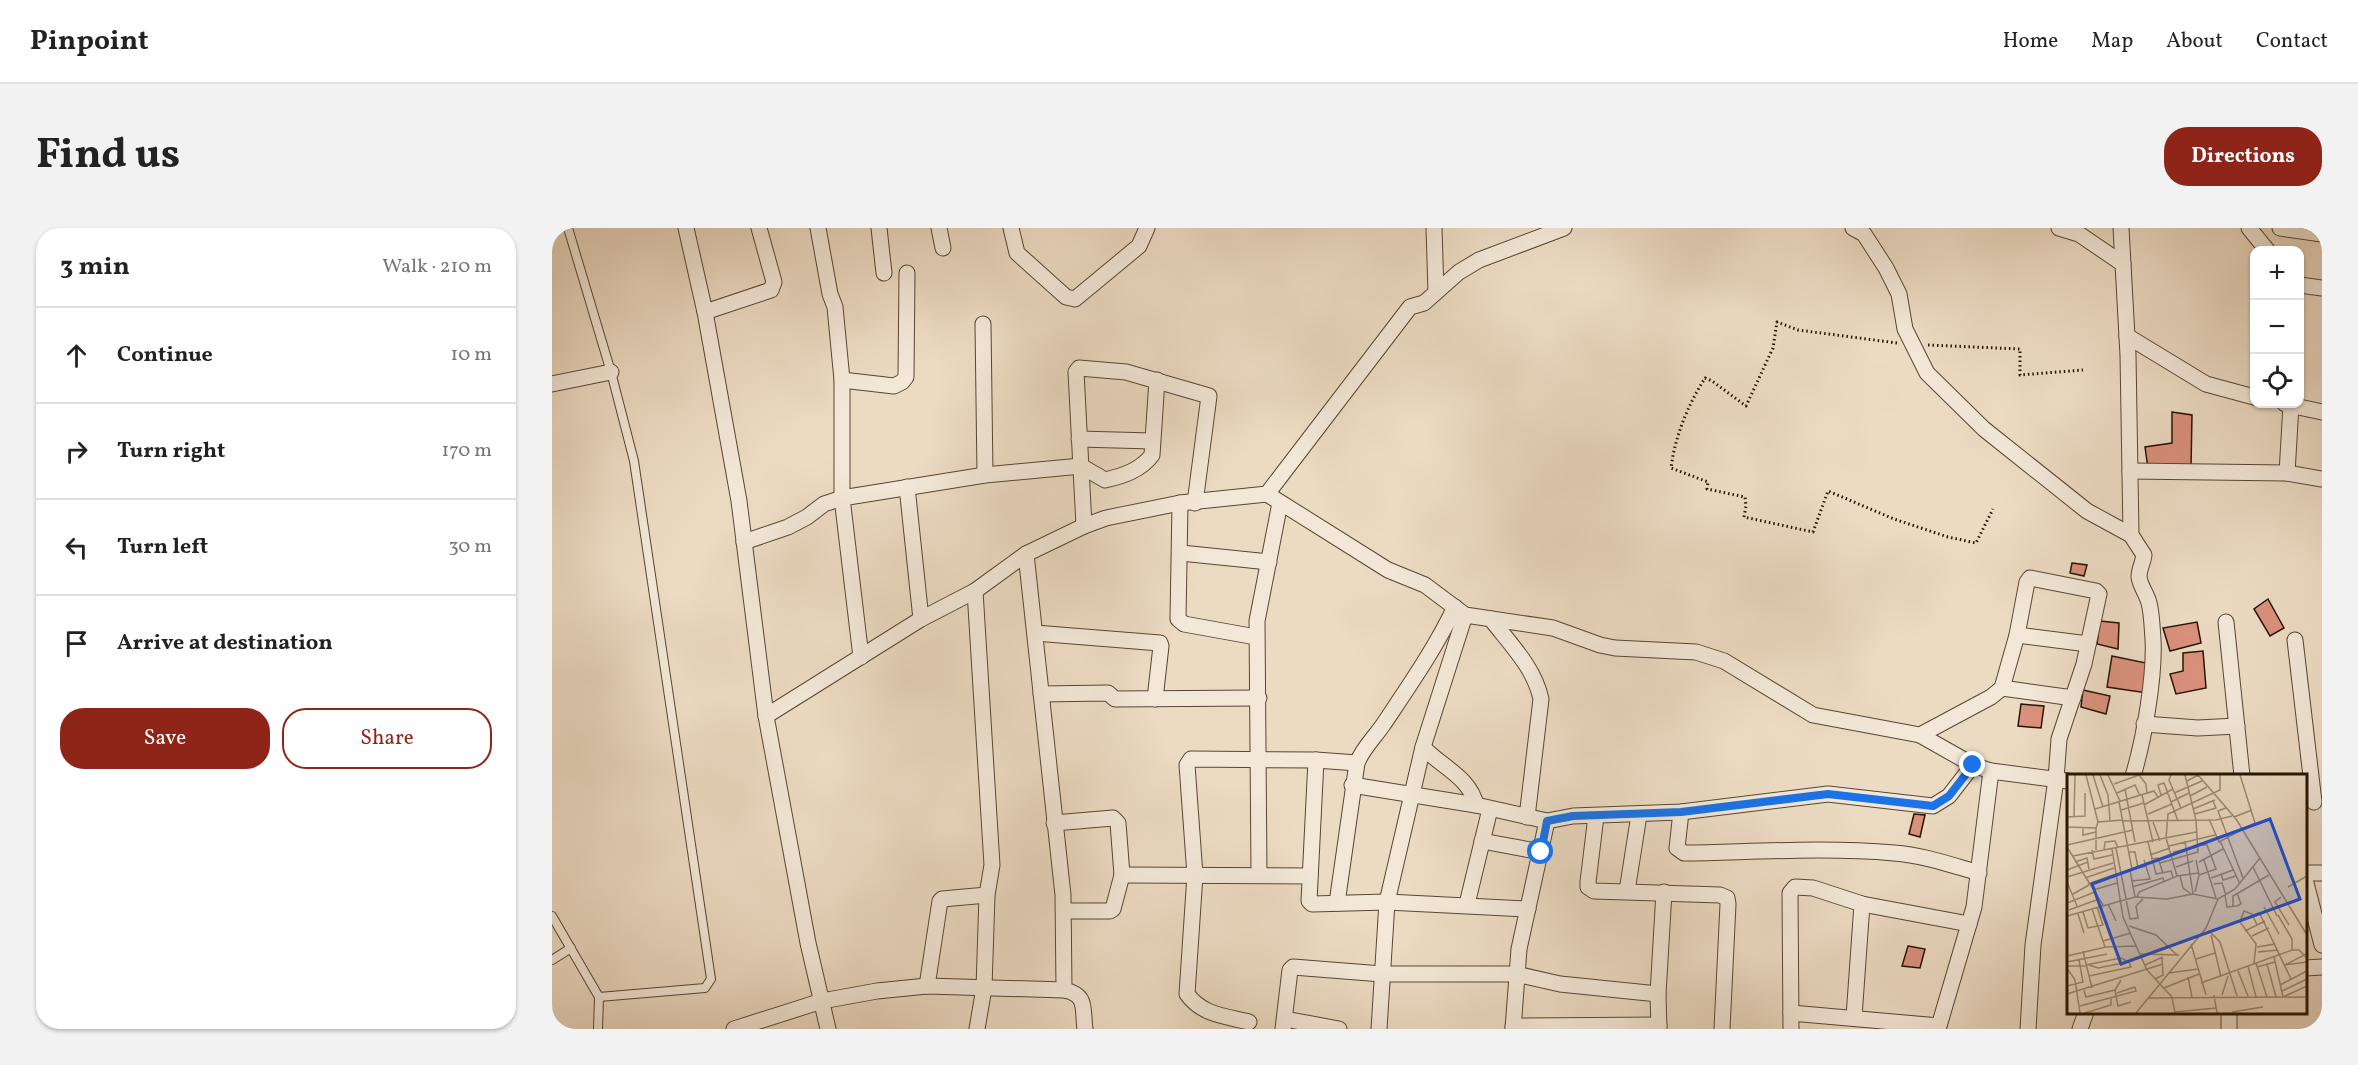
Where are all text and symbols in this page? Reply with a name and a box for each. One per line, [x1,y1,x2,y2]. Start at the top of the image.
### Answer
text: Pinpoint [30,22,148,61]
text: Home [2003,27,2058,56]
text: Map [2091,27,2133,56]
text: About [2166,27,2223,56]
text: Contact [2256,27,2328,56]
text: Find us [36,127,180,186]
button: Directions [2164,127,2322,186]
map controls [2250,246,2304,408]
button: + [2250,246,2304,300]
text: 3 min [60,249,130,285]
text: Walk · 210 m [382,253,492,281]
button: − [2250,300,2304,354]
icon: ahead [60,339,93,372]
text: Continue [117,340,213,371]
text: 10 m [451,341,492,369]
button: locate [2250,354,2304,408]
icon: right [60,435,93,468]
text: Turn right [117,436,225,467]
text: 170 m [442,437,492,465]
icon: left [60,531,93,564]
text: Turn left [117,532,208,563]
text: 30 m [448,533,492,561]
icon: arrive [60,627,93,660]
text: Arrive at destination [117,628,333,659]
button: Save [60,708,270,769]
button: Share [282,708,492,769]
route end [1959,751,1985,777]
inset map [2067,774,2307,1014]
route start [1527,838,1553,864]

